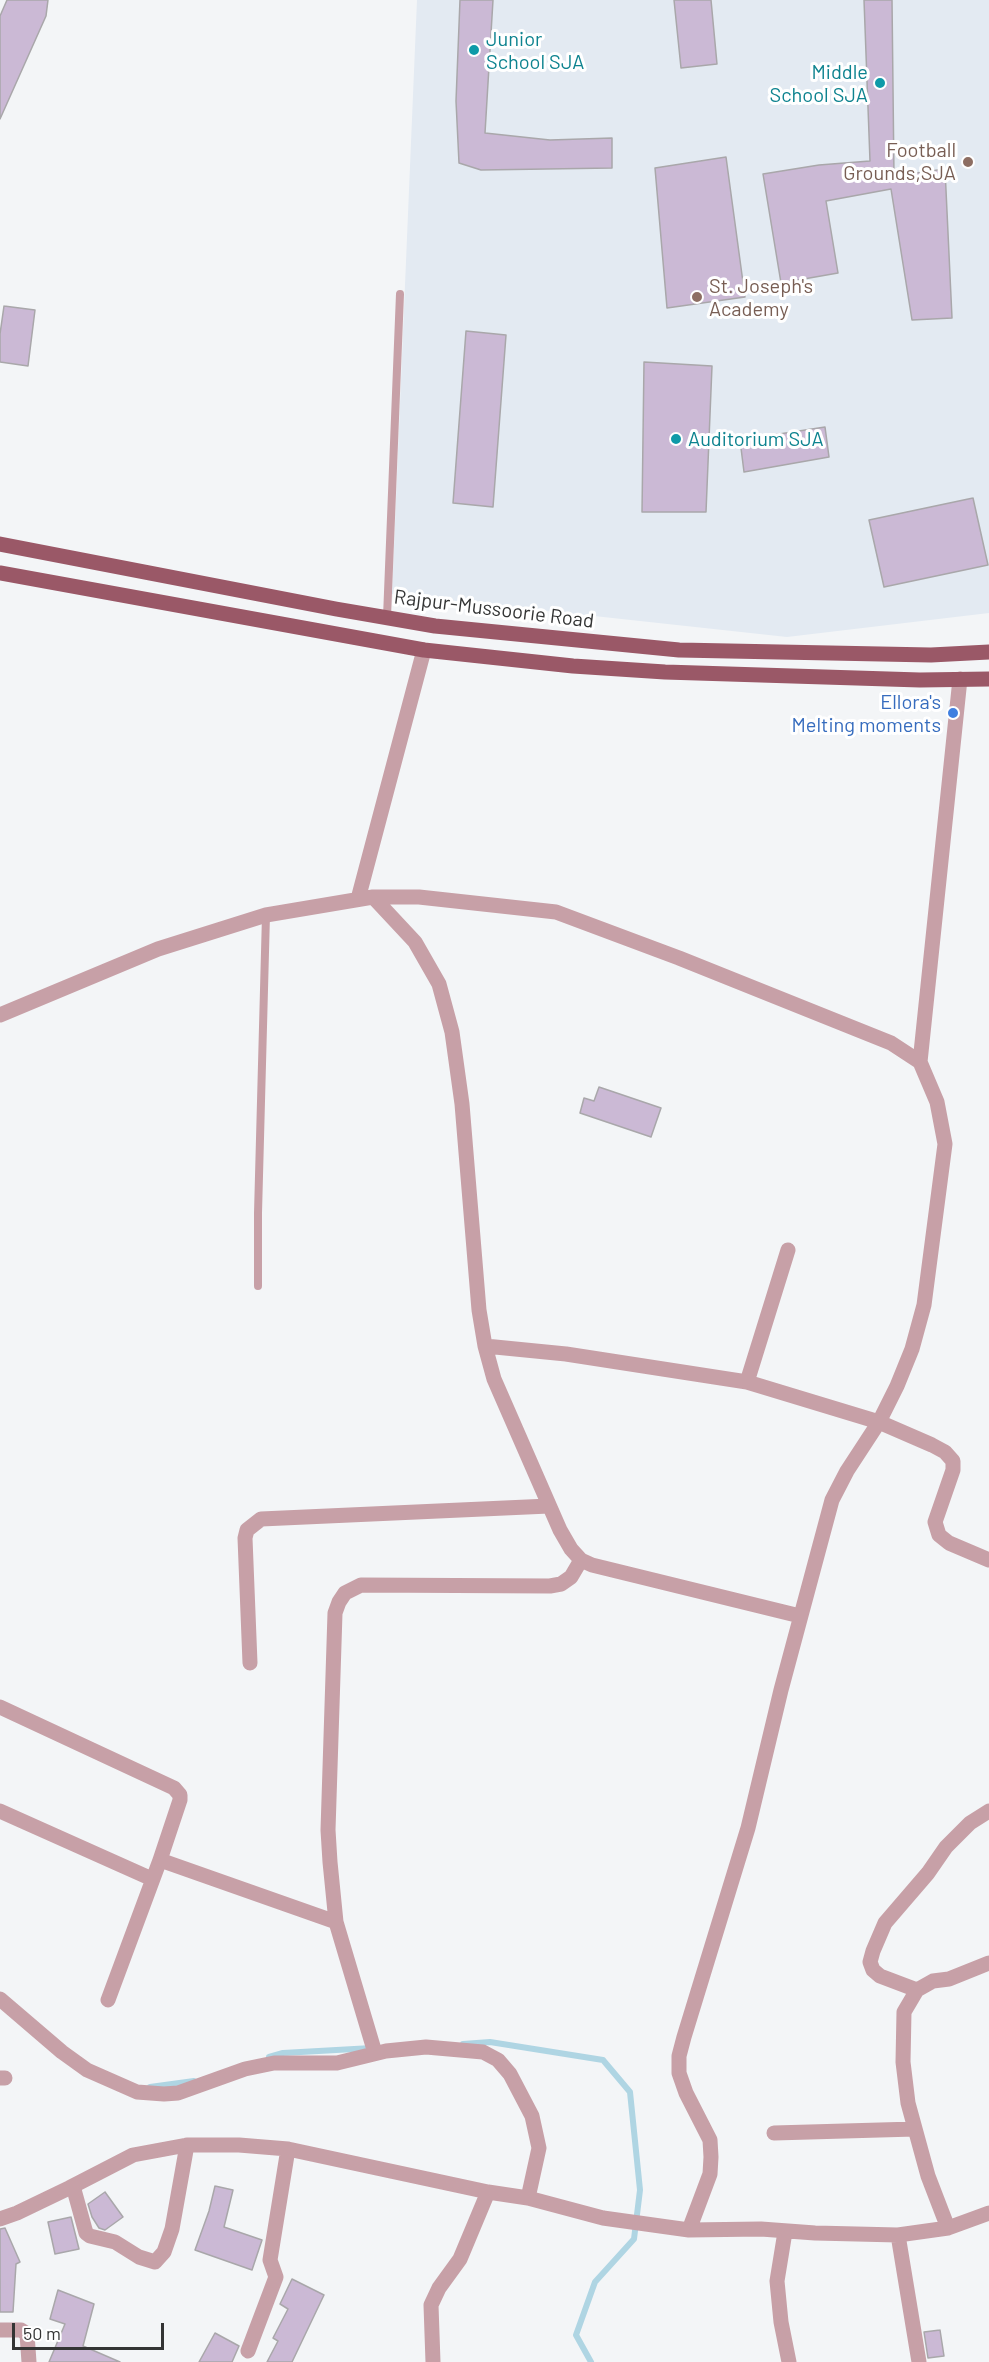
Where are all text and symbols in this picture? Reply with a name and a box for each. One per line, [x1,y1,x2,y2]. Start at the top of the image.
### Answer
place label: Junior School SJA [486,27,584,74]
marker: Junior School SJA [467,43,481,57]
place label: Middle School SJA [770,60,868,107]
marker: Middle School SJA [873,76,887,90]
place label: Football Grounds,SJA [843,138,956,185]
marker: Football Grounds,SJA [961,155,975,169]
place label: St. Joseph's Academy [709,274,813,321]
marker: St. Joseph's Academy [690,290,704,304]
place label: Auditorium SJA [688,427,824,451]
marker: Auditorium SJA [669,432,683,446]
street label: Rajpur-Mussoorie Road [393,585,595,633]
place label: Ellora's Melting moments [792,690,941,737]
marker: Ellora's Melting moments [946,706,960,720]
scale bar [15,2311,166,2349]
text: 50 m [23,2322,61,2344]

